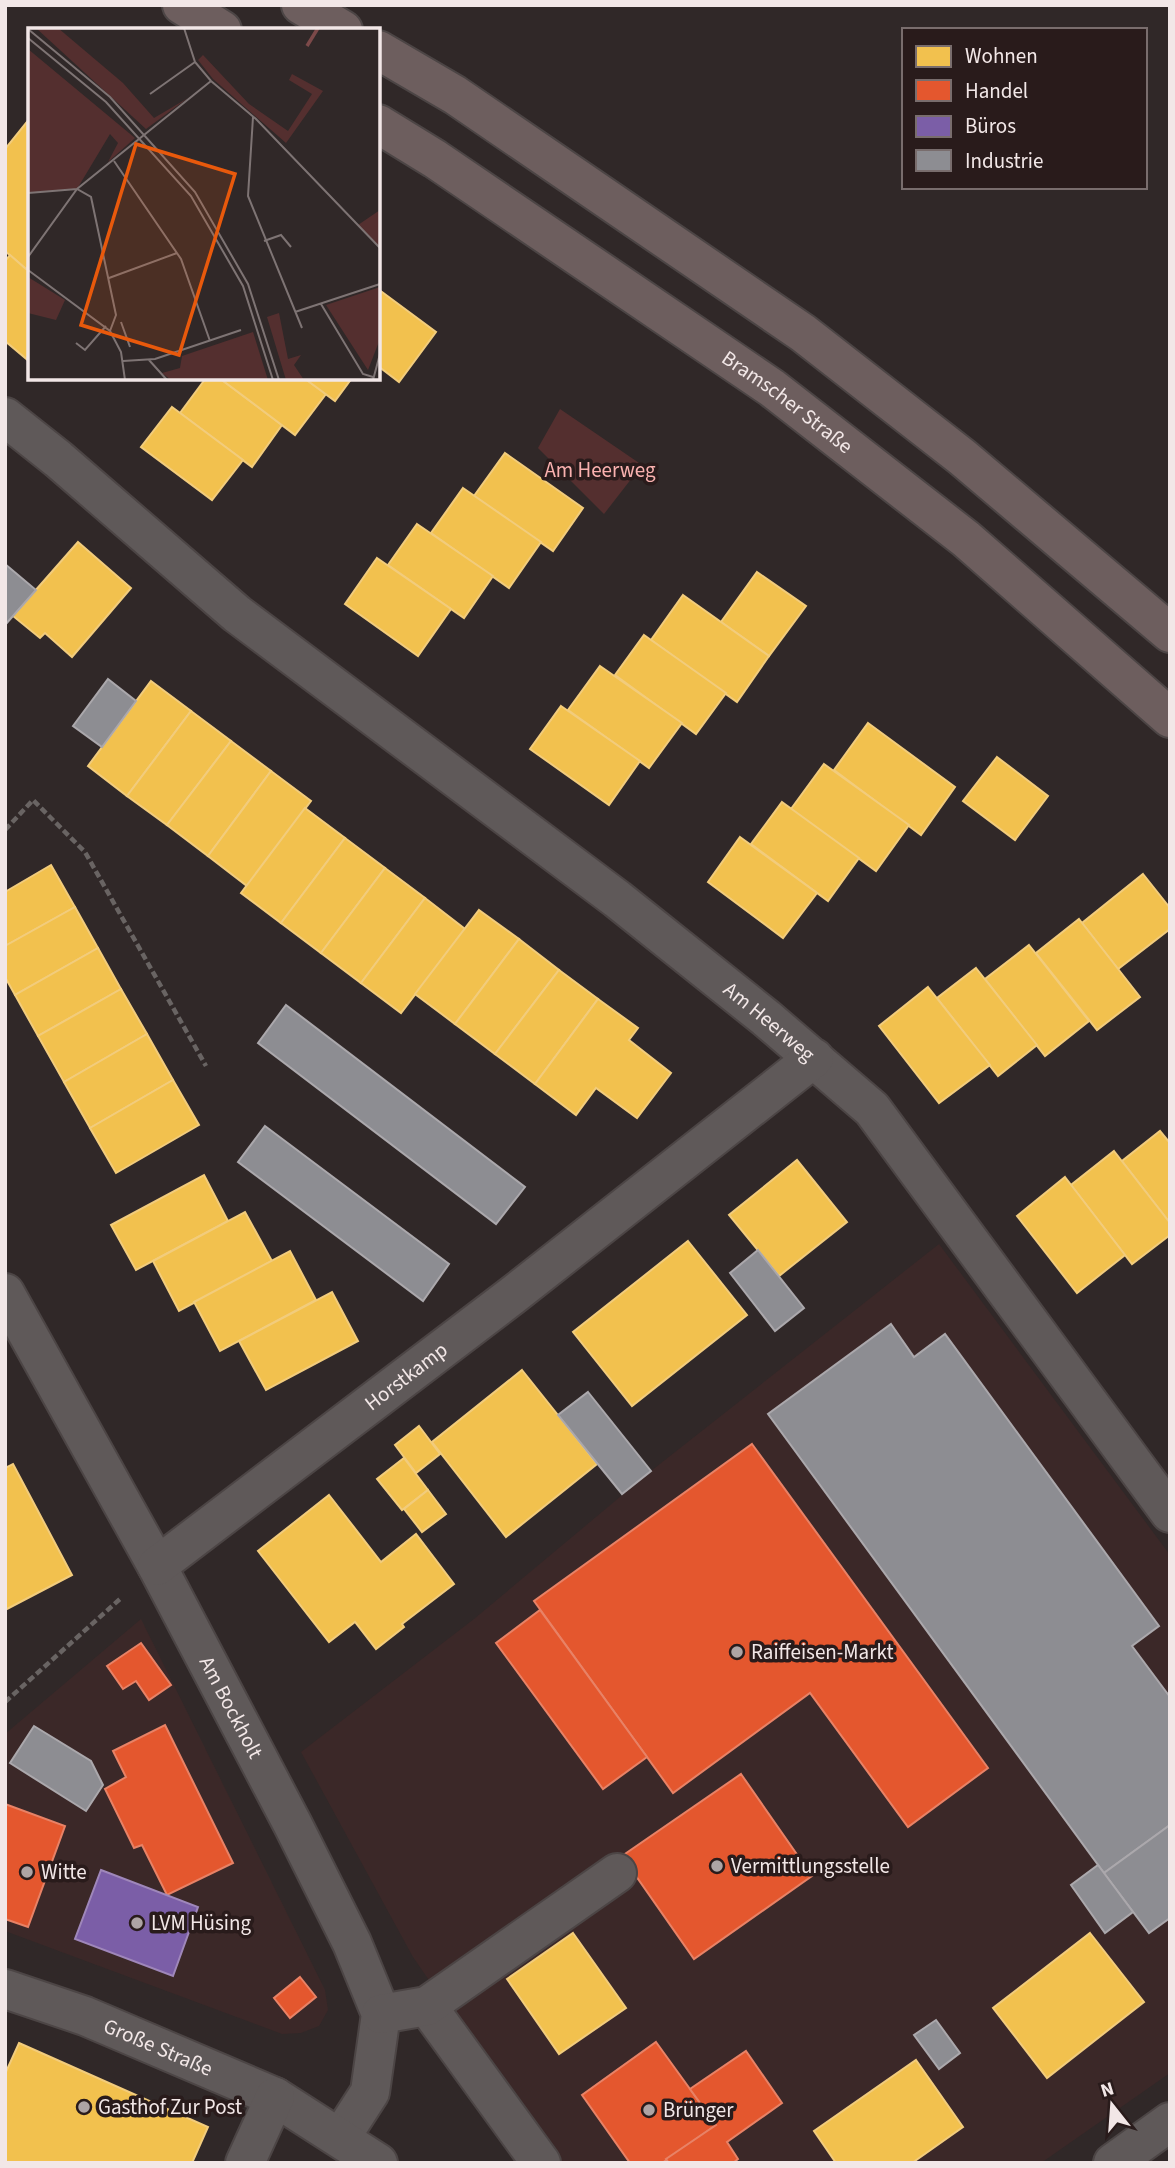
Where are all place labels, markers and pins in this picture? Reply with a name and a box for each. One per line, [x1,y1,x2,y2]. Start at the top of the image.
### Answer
place label: Raiffeisen-Markt [751,1637,894,1667]
marker: Raiffeisen-Markt [729,1644,745,1660]
place label: Vermittlungsstelle [731,1851,890,1881]
place label: Witte [41,1857,87,1887]
marker: Vermittlungsstelle [709,1858,725,1874]
marker: Witte [19,1864,35,1880]
place label: LVM Hüsing [151,1908,251,1938]
marker: LVM Hüsing [129,1915,145,1931]
place label: Gasthof Zur Post [98,2092,242,2122]
place label: Brünger [663,2095,734,2125]
marker: Gasthof Zur Post [76,2099,92,2115]
marker: Brünger [641,2102,657,2118]

